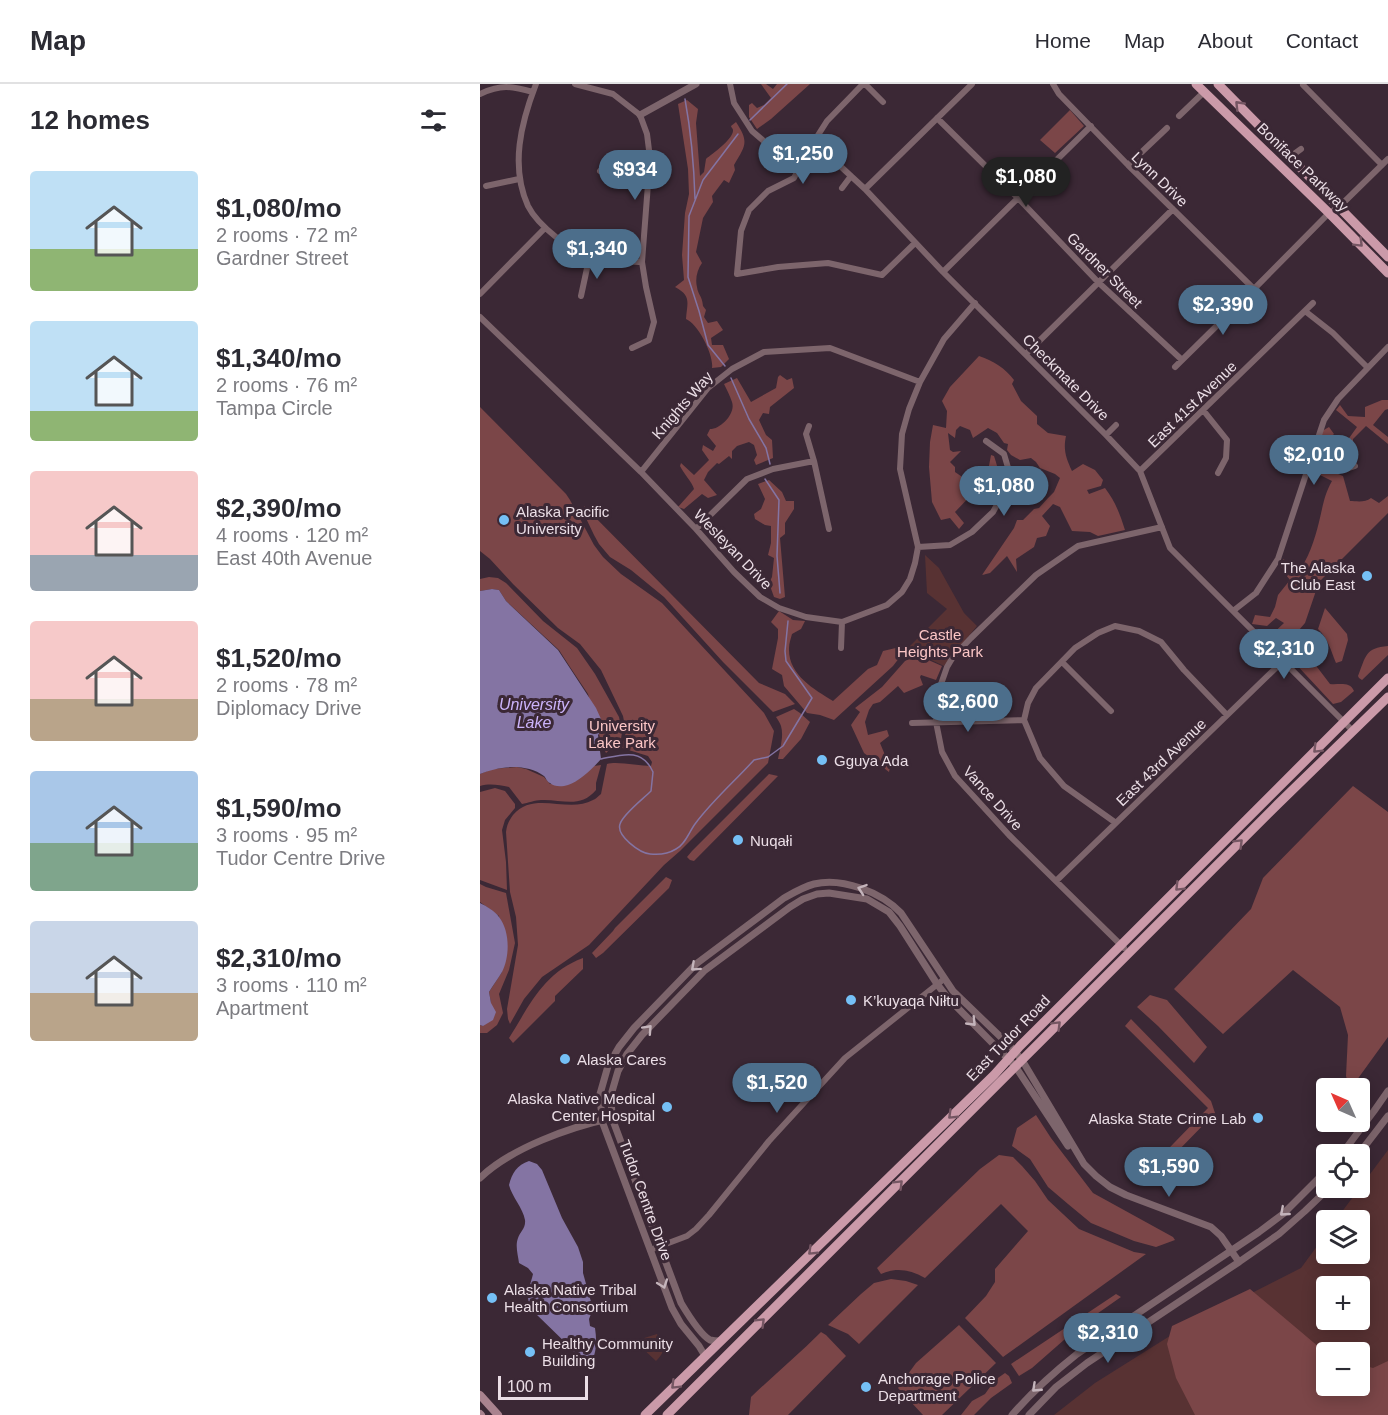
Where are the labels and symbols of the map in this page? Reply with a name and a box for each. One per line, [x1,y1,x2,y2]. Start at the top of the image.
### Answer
one-way arrow [1236,102,1247,113]
street label: Boniface Parkway [1254,119,1352,215]
pin: $1,250 [754,134,852,185]
street label: Lynn Drive [1129,148,1191,210]
pin: $934 [599,150,671,201]
pin: $1,080 [977,157,1075,208]
pin: $1,340 [548,229,646,280]
street label: Gardner Street [1064,229,1147,312]
one-way arrow [1351,235,1362,246]
pin: $2,390 [1174,285,1272,336]
street label: Checkmate Drive [1019,330,1113,424]
street label: East 41st Avenue [1144,357,1240,451]
street label: Knights Way [648,367,716,442]
pin: $2,010 [1265,435,1363,486]
pin: $1,080 [955,466,1053,517]
place label: Alaska Pacific University [516,503,610,537]
street label: Wesleyan Drive [690,505,776,593]
marker: Alaska Pacific University [497,513,511,527]
place label: The Alaska Club East [1281,559,1356,593]
marker: The Alaska Club East [1360,569,1374,583]
park label: Castle Heights Park [897,626,983,660]
pin: $2,310 [1235,629,1333,680]
pin: $2,600 [919,682,1017,733]
water label: University Lake [499,696,570,731]
street label: East 43rd Avenue [1113,715,1209,809]
park label: University Lake Park [588,717,656,751]
one-way arrow [1313,742,1324,753]
place label: Gguya Ada [834,752,909,769]
marker: Gguya Ada [815,753,829,767]
street label: Vance Drive [960,762,1026,834]
place label: Nuqałi [750,832,793,849]
marker: Nuqałi [731,833,745,847]
one-way arrow [1232,839,1243,849]
one-way arrow [1175,880,1185,891]
one-way arrow [857,883,868,896]
one-way arrow [691,960,701,971]
place label: K’kuyaqa Niłtu [863,992,959,1009]
street label: East Tudor Road [963,992,1053,1084]
marker: K’kuyaqa Niłtu [844,993,858,1007]
one-way arrow [964,1015,975,1026]
one-way arrow [1050,1021,1060,1032]
one-way arrow [641,1025,652,1035]
place label: Alaska Cares [577,1051,666,1068]
marker: Alaska Cares [558,1052,572,1066]
pin: $1,520 [728,1063,826,1114]
north arrow [1316,1078,1370,1132]
place label: Alaska Native Medical Center Hospital [507,1090,655,1124]
marker: Alaska Native Medical Center Hospital [660,1100,674,1114]
one-way arrow [949,1108,960,1119]
place label: Alaska State Crime Lab [1088,1110,1246,1127]
marker: Alaska State Crime Lab [1251,1111,1265,1125]
street label: Tudor Centre Drive [616,1137,676,1263]
pin: $1,590 [1120,1147,1218,1198]
one-way arrow [891,1180,902,1191]
one-way arrow [1280,1205,1291,1216]
one-way arrow [809,1244,820,1255]
one-way arrow [656,1278,668,1289]
place label: Alaska Native Tribal Health Consortium [504,1281,637,1315]
marker: Alaska Native Tribal Health Consortium [485,1291,499,1305]
pin: $2,310 [1059,1313,1157,1364]
one-way arrow [754,1318,765,1328]
place label: Healthy Community Building [542,1335,673,1369]
marker: Healthy Community Building [523,1345,537,1359]
place label: Anchorage Police Department [878,1370,996,1404]
scale bar [498,1373,588,1400]
one-way arrow [672,1378,683,1389]
marker: Anchorage Police Department [859,1380,873,1394]
one-way arrow [1033,1381,1043,1392]

